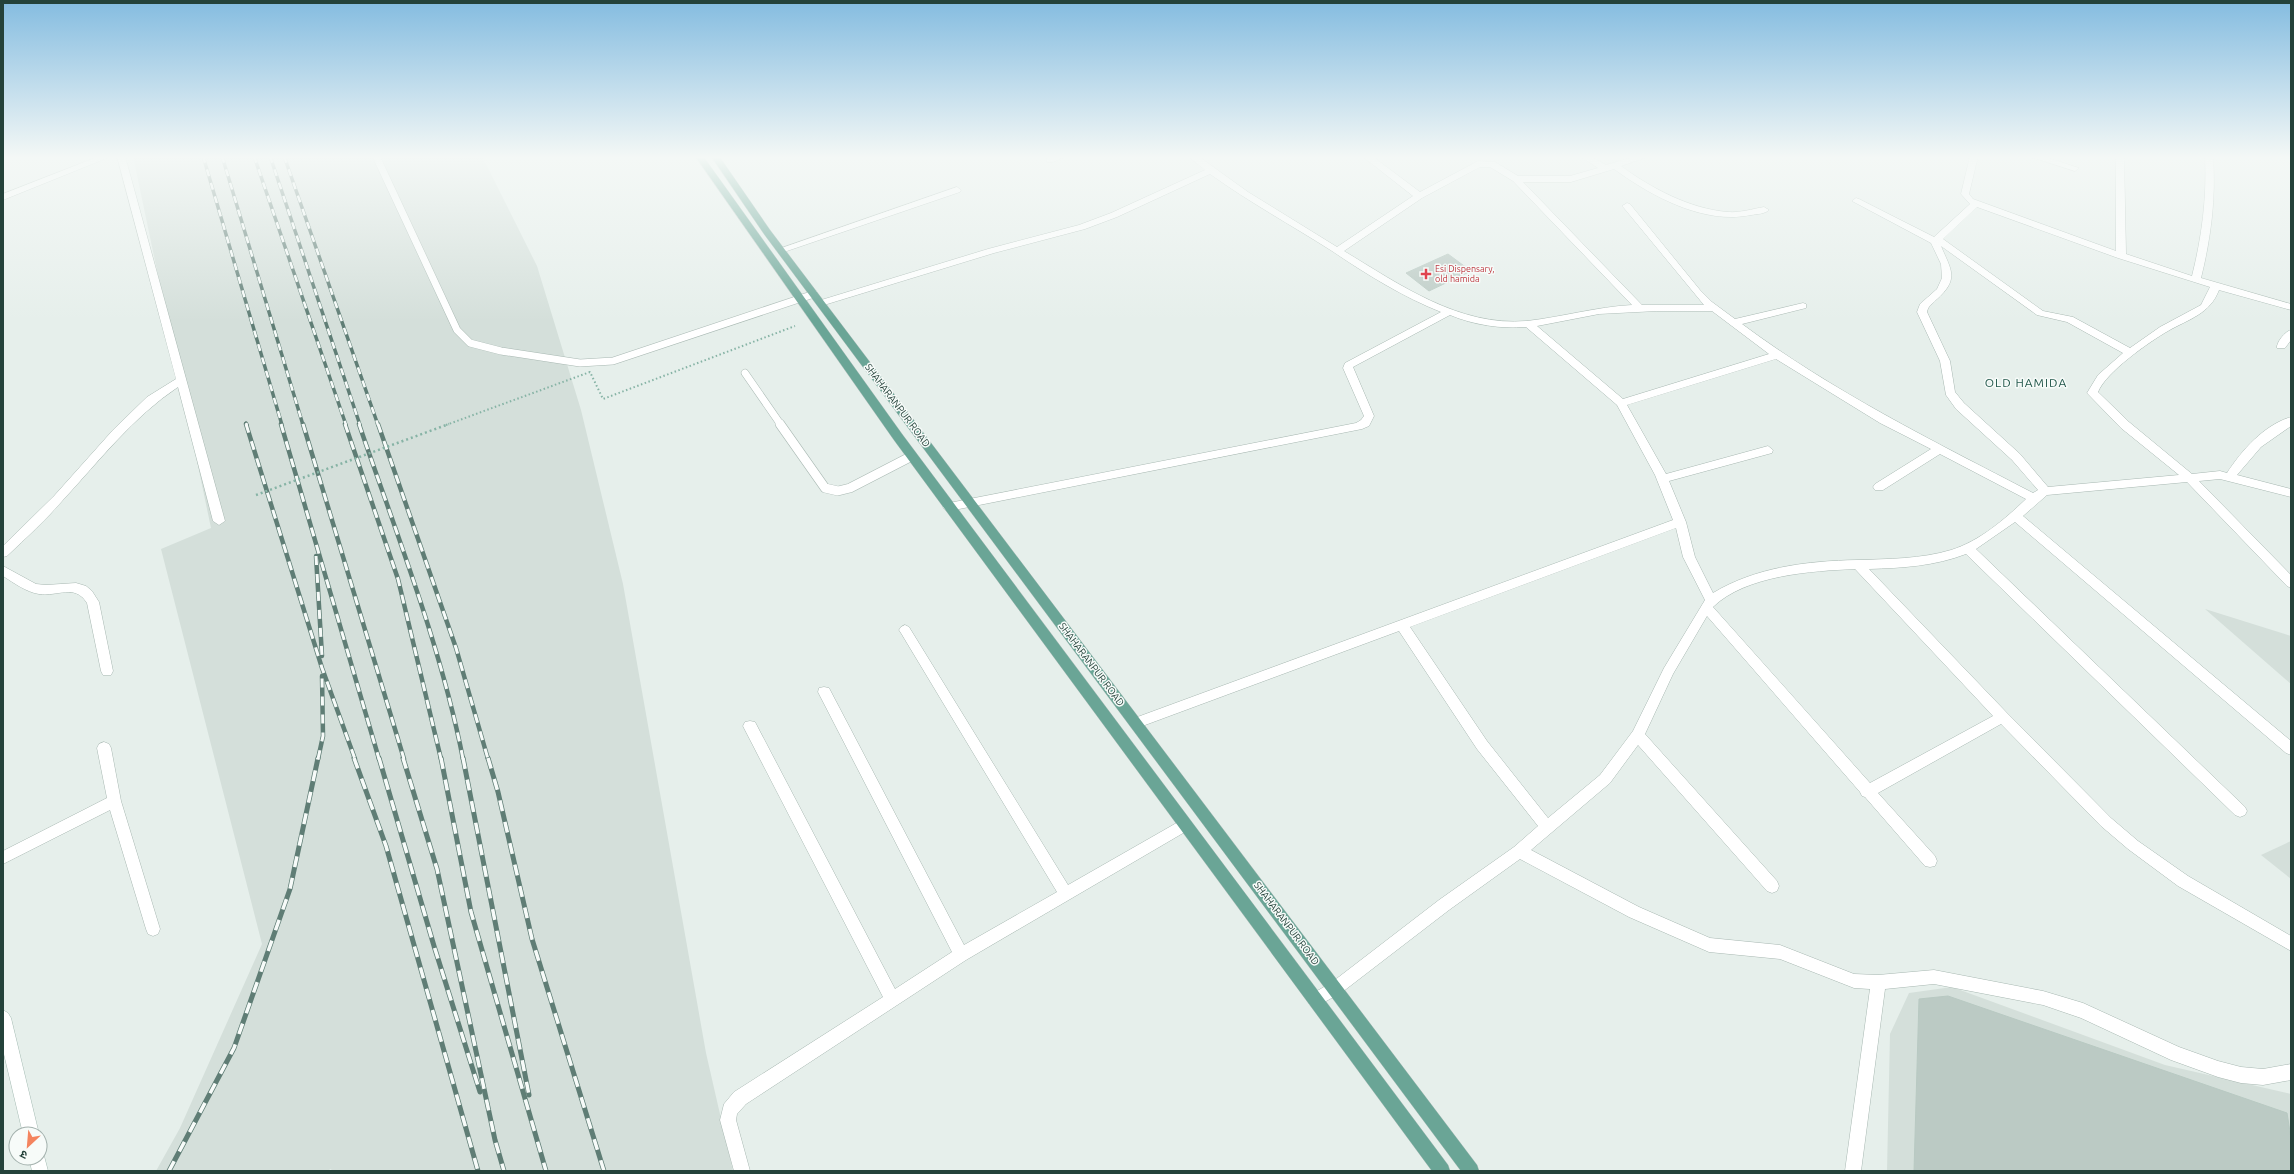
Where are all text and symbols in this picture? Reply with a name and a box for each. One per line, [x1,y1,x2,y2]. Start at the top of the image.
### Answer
place label: Esi Dispensary, old hamida [1435,264,1495,284]
marker: Esi Dispensary, old hamida [1420,268,1432,280]
street label: SHAHARANPUR ROAD [863,362,932,449]
district label: OLD HAMIDA [1985,376,2067,389]
street label: SHAHARANPUR ROAD [1057,621,1126,708]
street label: SHAHARANPUR ROAD [1252,880,1321,967]
north arrow [8,1126,48,1166]
text: उ [18,1148,29,1162]

